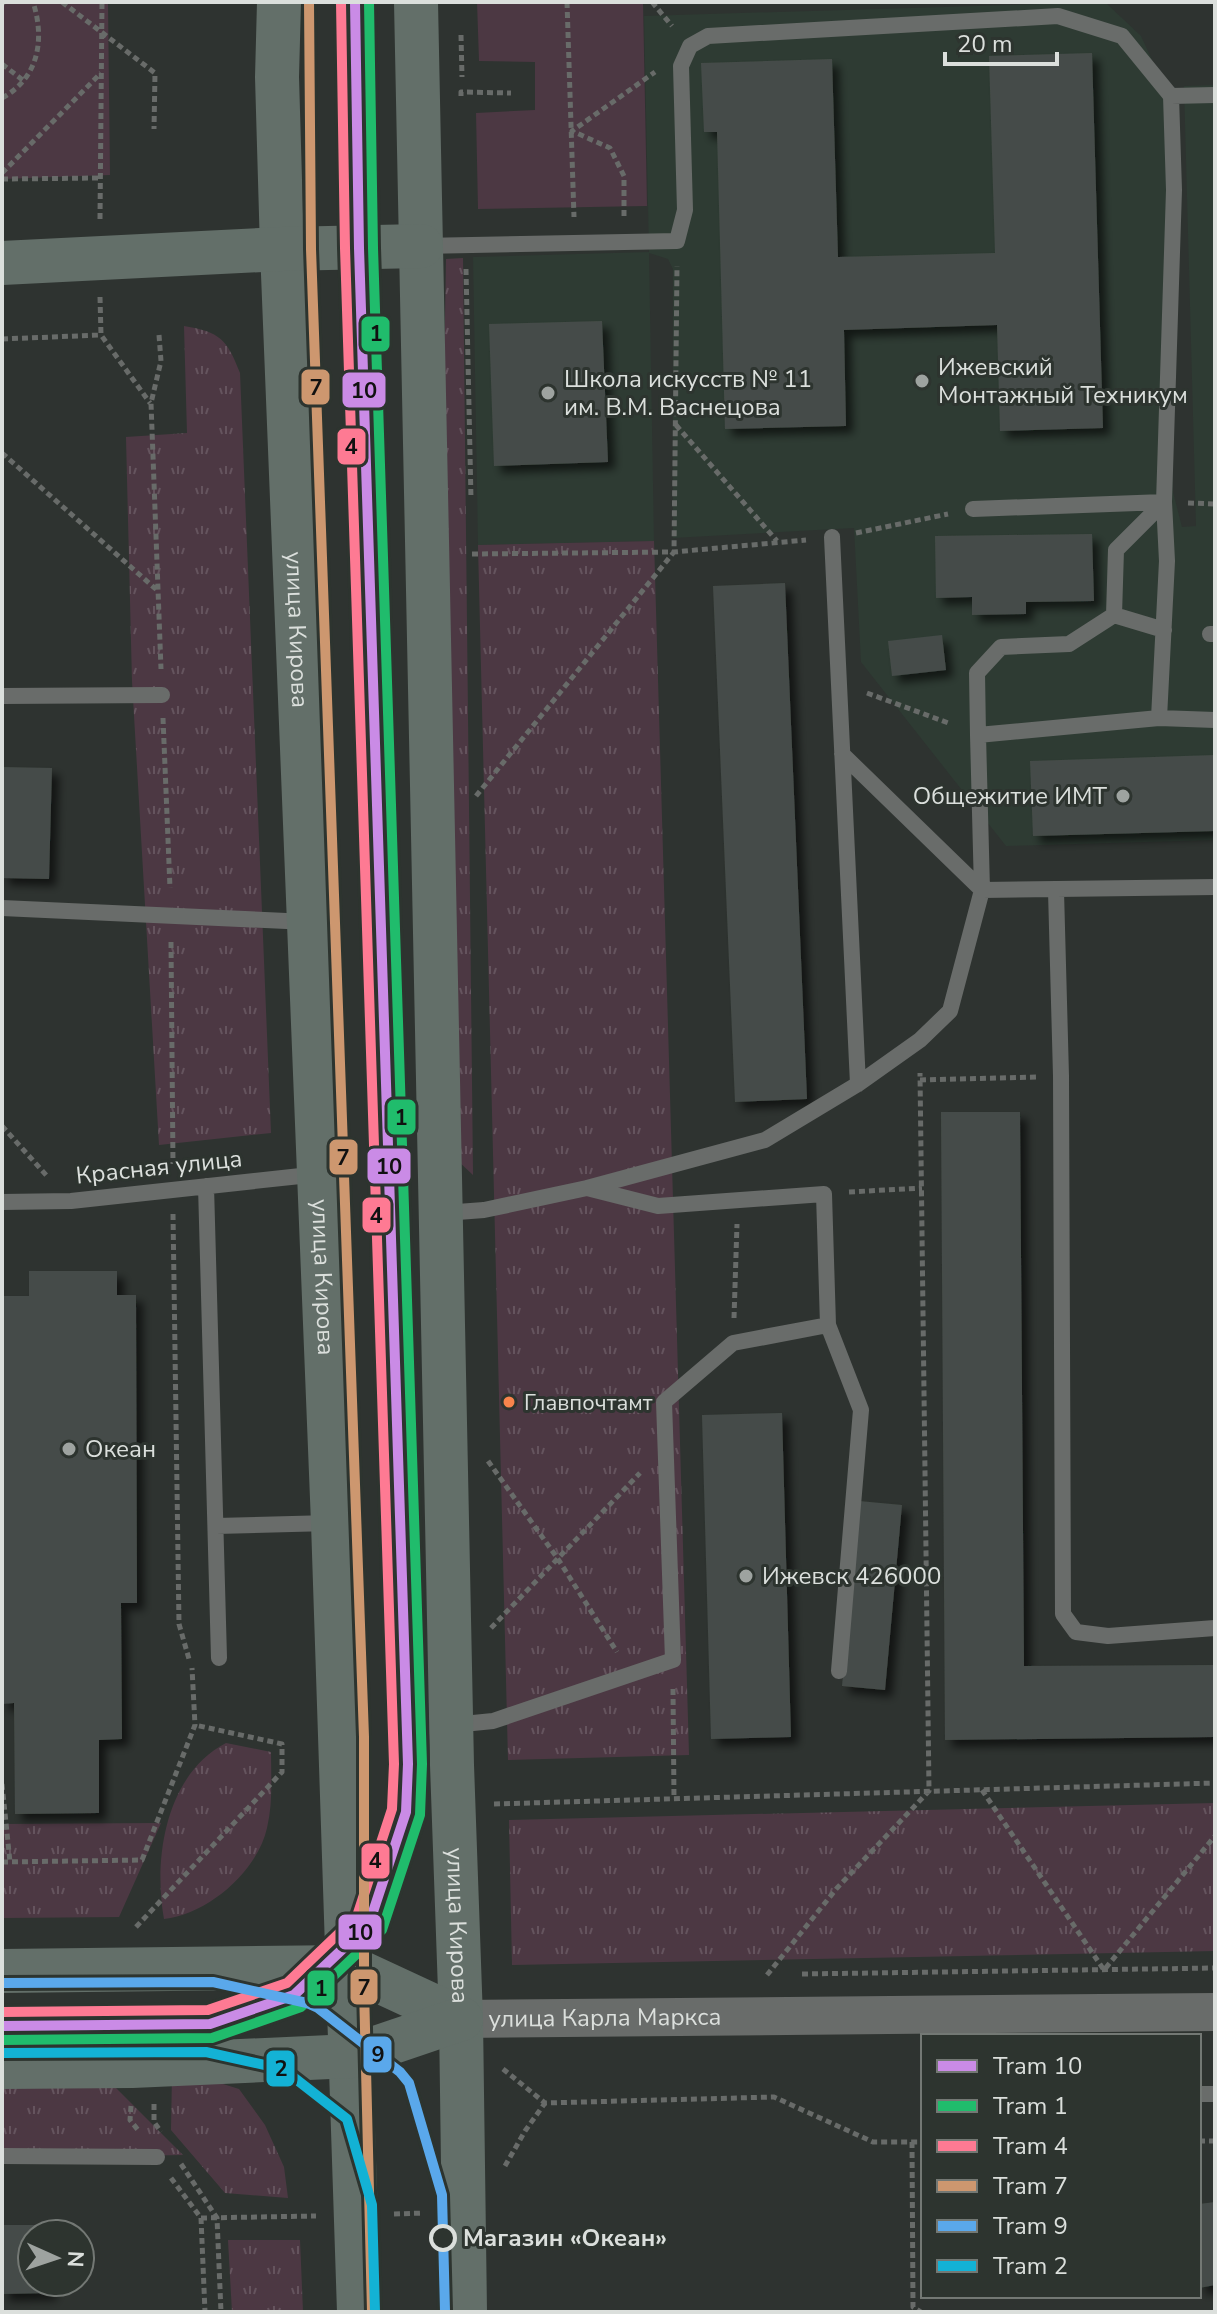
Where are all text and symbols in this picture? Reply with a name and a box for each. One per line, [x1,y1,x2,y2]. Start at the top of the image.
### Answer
scale bar [945,16,1057,66]
text: 20 m [957,28,1013,60]
line badge: 1 [360,315,391,353]
text: 1 [369,319,383,349]
place label: Ижевский Монтажный Техникум [938,351,1188,411]
place label: Школа искусств № 11 им. В.М. Васнецова [564,363,812,423]
line badge: 7 [300,368,331,406]
line badge: 10 [341,371,387,409]
marker: Ижевский Монтажный Техникум [913,372,931,390]
text: 7 [309,373,323,403]
text: 10 [351,376,377,406]
marker: Школа искусств № 11 им. В.М. Васнецова [539,384,557,402]
line badge: 4 [336,427,367,466]
text: 4 [344,432,358,462]
street label: улица Кирова [278,551,316,708]
place label: Общежитие ИМТ [913,780,1108,812]
marker: Общежитие ИМТ [1114,787,1132,805]
line badge: 1 [386,1098,417,1136]
text: 1 [394,1103,408,1133]
line badge: 7 [328,1138,359,1176]
street label: Красная улица [74,1142,244,1192]
text: 7 [336,1143,350,1173]
line badge: 10 [366,1147,412,1185]
text: 10 [376,1152,402,1182]
line badge: 4 [361,1196,392,1234]
street label: улица Кирова [304,1198,342,1356]
text: 4 [369,1201,383,1231]
place label: Главпочтамт [524,1388,653,1418]
marker: Главпочтамт [501,1394,517,1410]
place label: Океан [85,1433,156,1465]
marker: Океан [60,1440,78,1458]
place label: Ижевск 426000 [762,1560,941,1592]
marker: Ижевск 426000 [737,1567,755,1585]
line badge: 4 [360,1842,391,1880]
text: 4 [368,1846,382,1876]
street label: улица Кирова [439,1847,476,2004]
line badge: 10 [337,1913,383,1951]
text: 10 [347,1918,373,1948]
line badge: 7 [349,1968,379,2006]
line badge: 1 [306,1969,336,2007]
text: 7 [357,1973,371,2003]
text: 1 [314,1974,328,2004]
street label: улица Карла Маркса [488,2001,722,2035]
legend [921,2034,1201,2298]
line badge: 9 [362,2035,393,2074]
text: 9 [371,2040,385,2070]
line badge: 2 [265,2049,296,2088]
text: Tram 10 [993,2050,1082,2082]
text: 2 [274,2054,288,2084]
text: Tram 1 [993,2090,1068,2122]
text: Tram 4 [993,2130,1068,2162]
text: Tram 7 [993,2170,1068,2202]
text: Tram 9 [993,2210,1068,2242]
north arrow [16,2218,96,2298]
place label: Магазин «Океан» [463,2222,667,2254]
marker: Магазин «Океан» [430,2225,456,2251]
text: N [60,2250,90,2268]
text: Tram 2 [993,2250,1068,2282]

